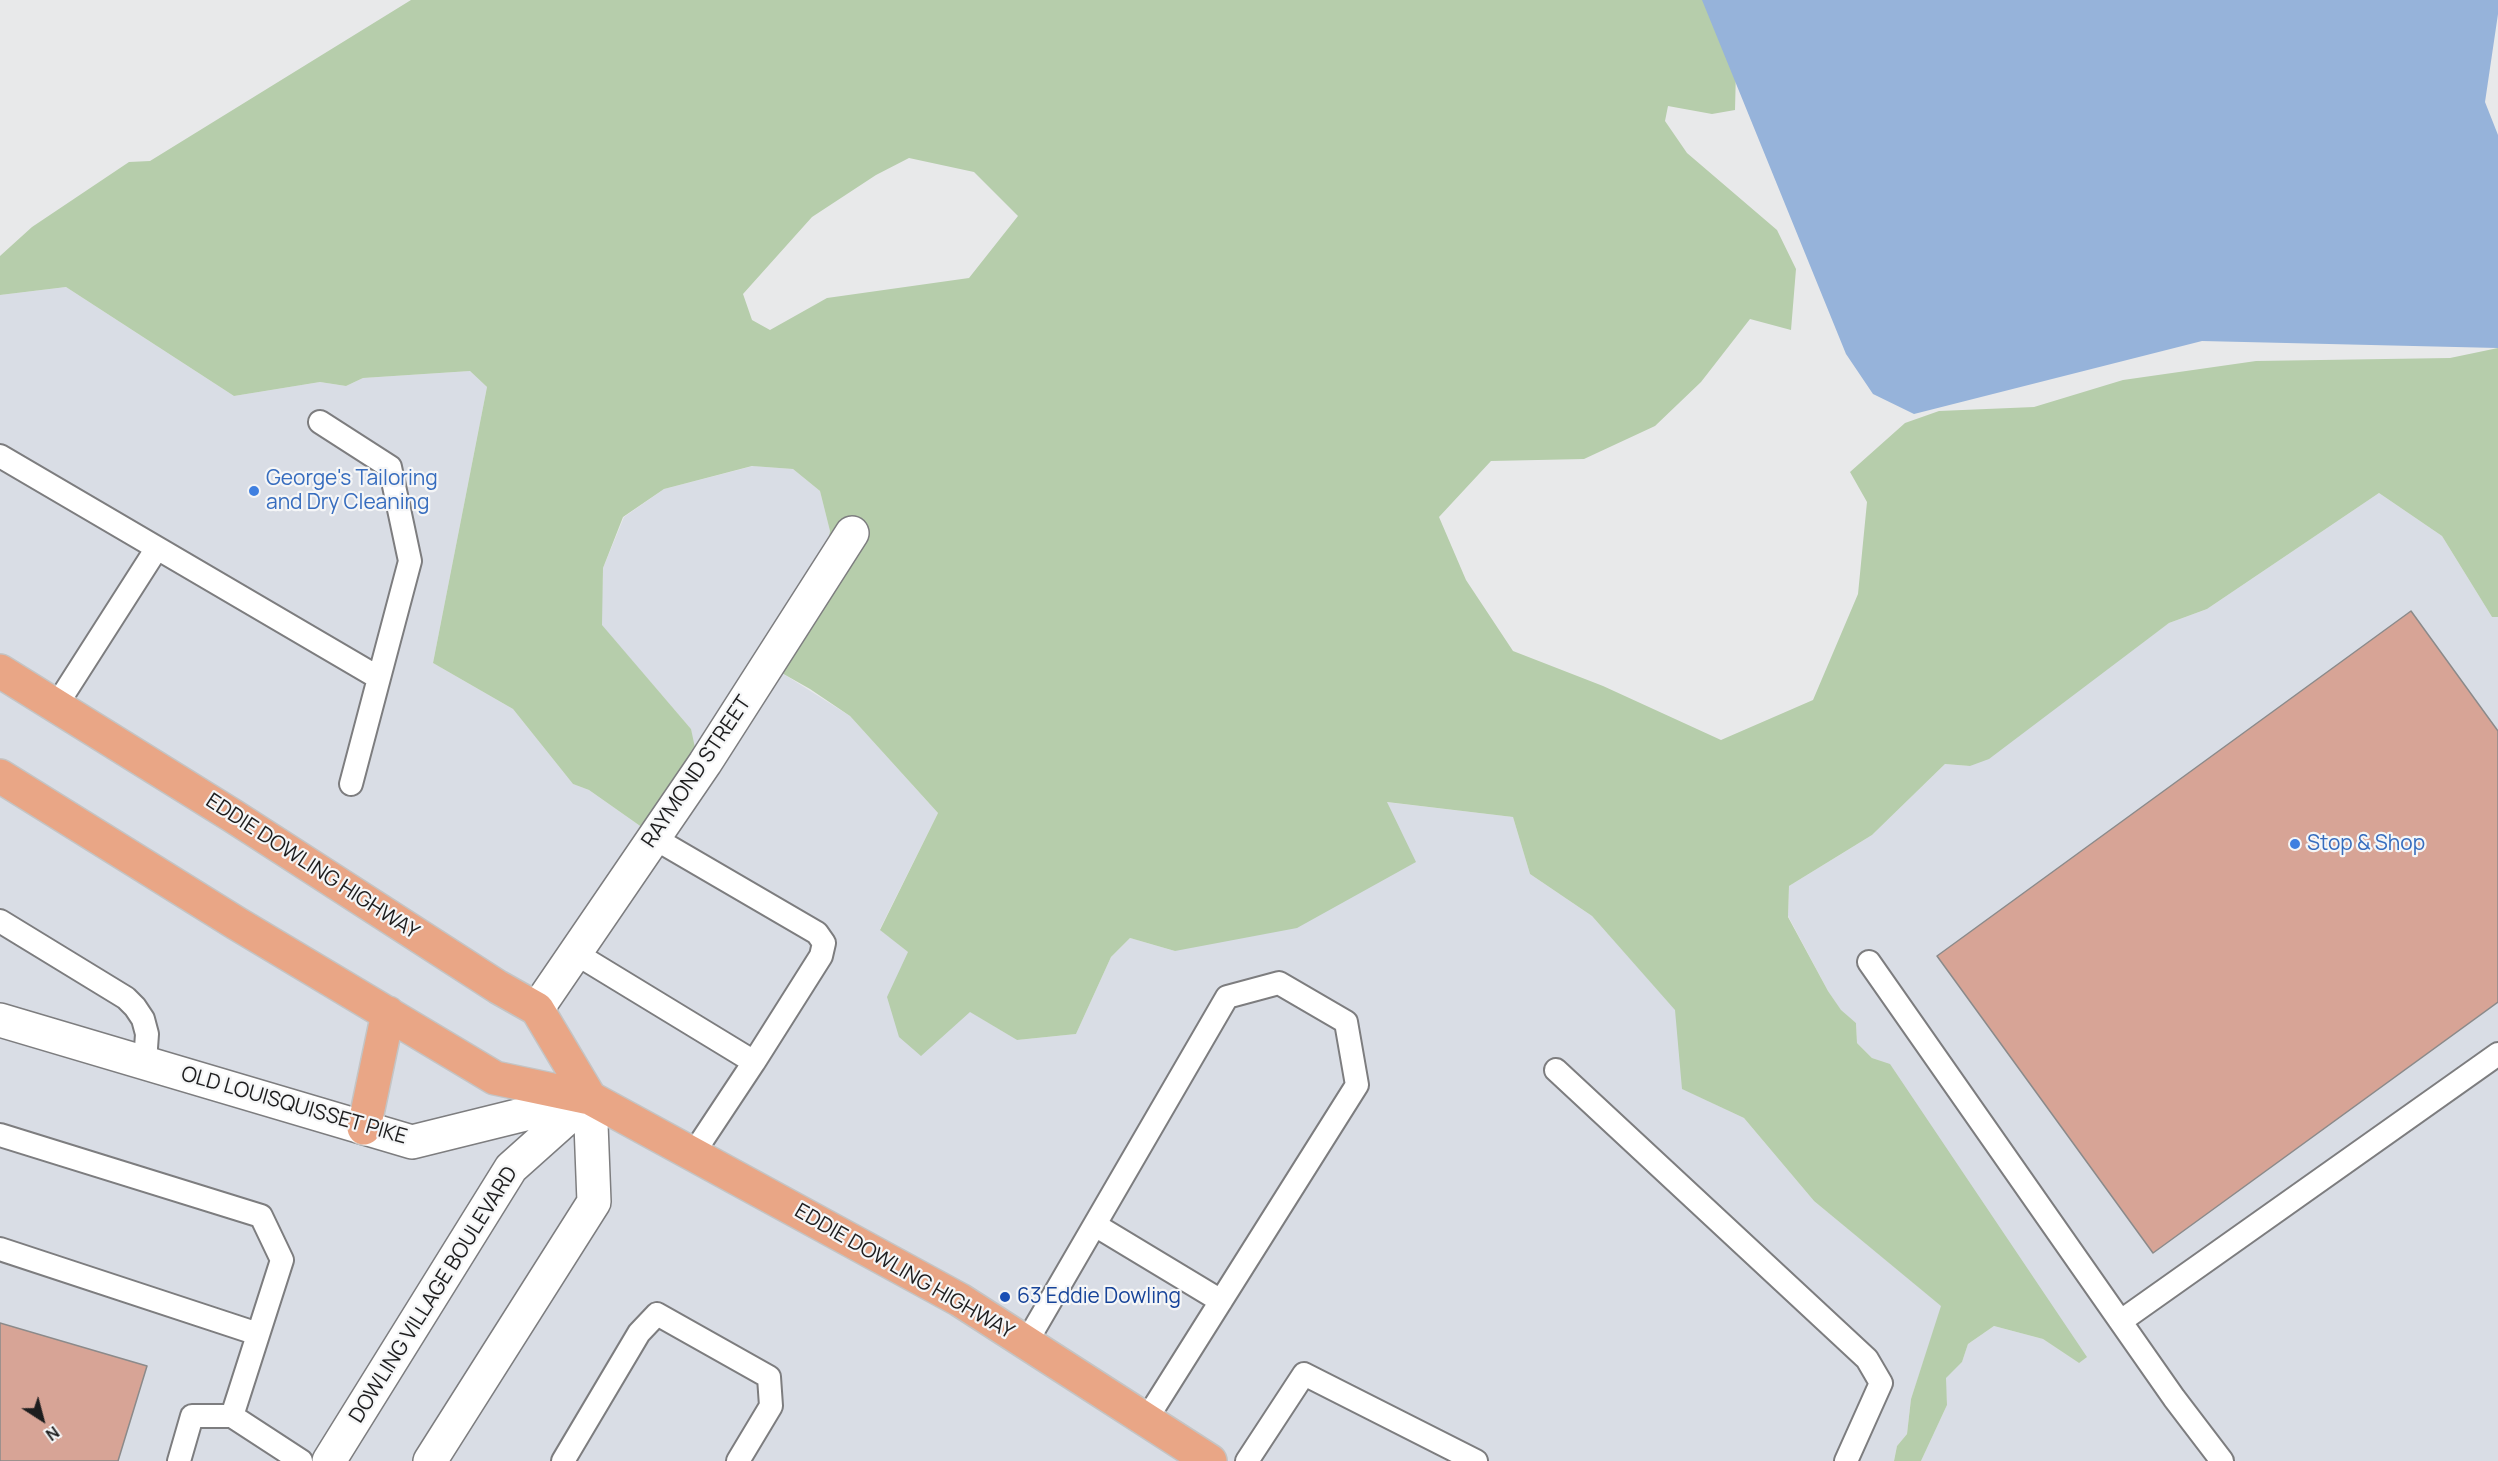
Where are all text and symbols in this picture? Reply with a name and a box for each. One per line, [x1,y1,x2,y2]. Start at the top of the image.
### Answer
place label: George's Tailoring and Dry Cleaning [266,466,438,516]
marker: George's Tailoring and Dry Cleaning [247,484,261,498]
street label: RAYMOND STREET [637,691,757,853]
street label: EDDIE DOWLING HIGHWAY [201,789,423,945]
place label: Stop & Shop [2307,831,2425,857]
marker: Stop & Shop [2288,837,2302,851]
street label: OLD LOUISQUISSET PIKE [178,1062,410,1150]
street label: DOWLING VILLAGE BOULEVARD [344,1162,524,1428]
street label: EDDIE DOWLING HIGHWAY [790,1199,1018,1345]
place label: 63 Eddie Dowling [1017,1284,1181,1310]
marker: 63 Eddie Dowling [998,1290,1012,1304]
north arrow [12,1389,72,1449]
text: N [41,1421,64,1446]

